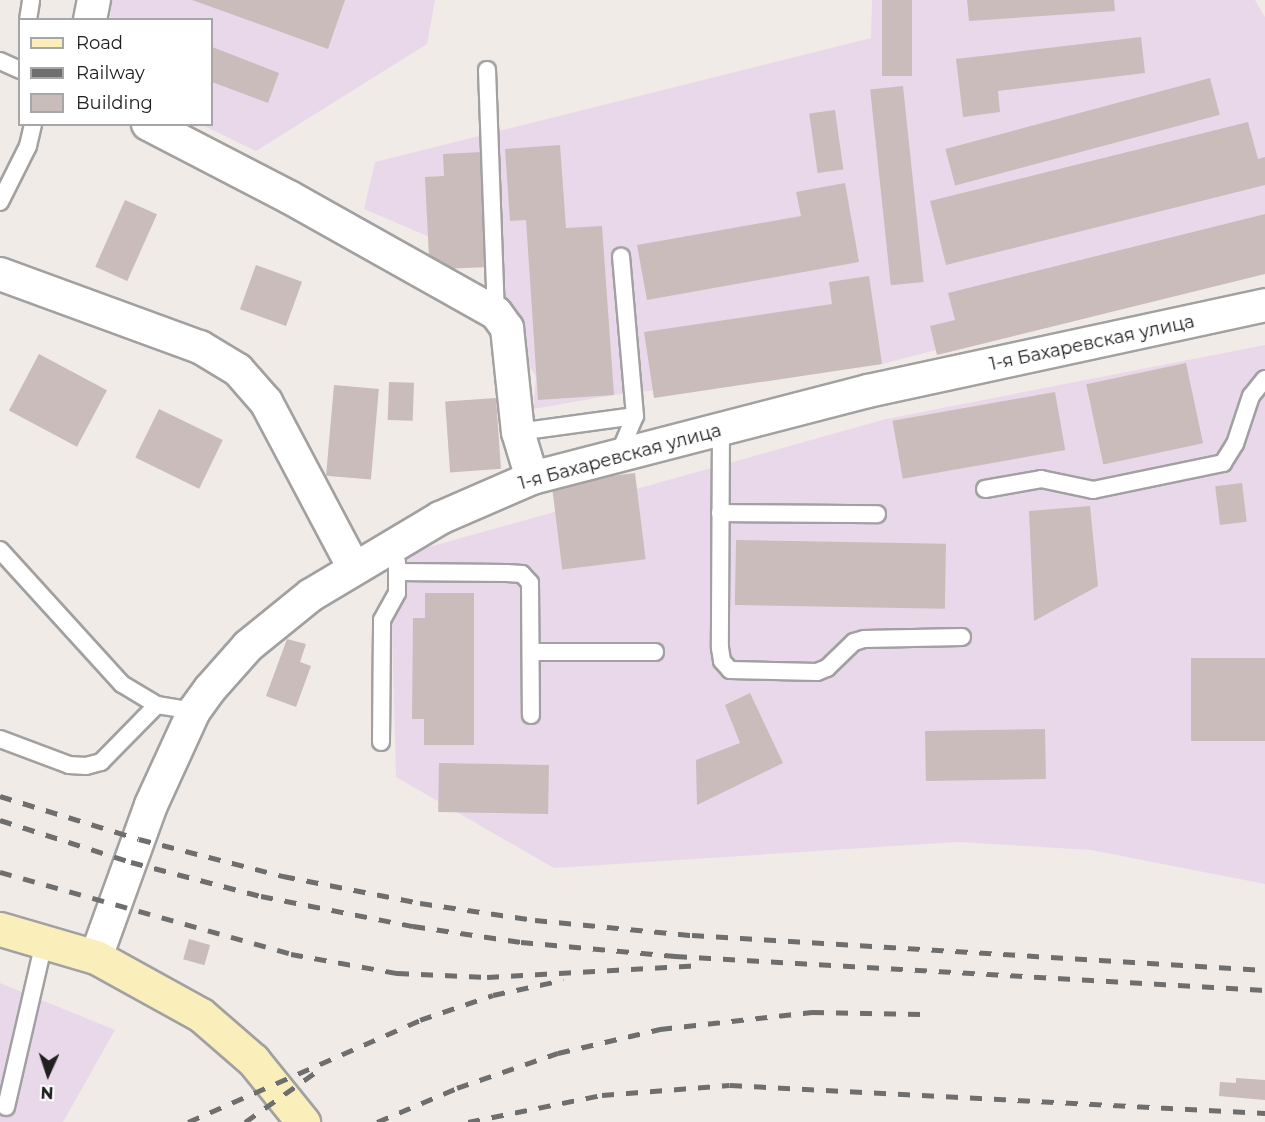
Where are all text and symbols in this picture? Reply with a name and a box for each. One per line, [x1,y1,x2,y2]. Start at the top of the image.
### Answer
legend [18,18,213,126]
text: Road [76,32,123,54]
text: Railway [76,62,145,84]
text: Building [76,92,153,114]
street label: 1-я Бахаревская улица [987,311,1197,375]
street label: 1-я Бахаревская улица [516,420,724,494]
north arrow [18,1044,78,1104]
text: N [40,1083,54,1102]

